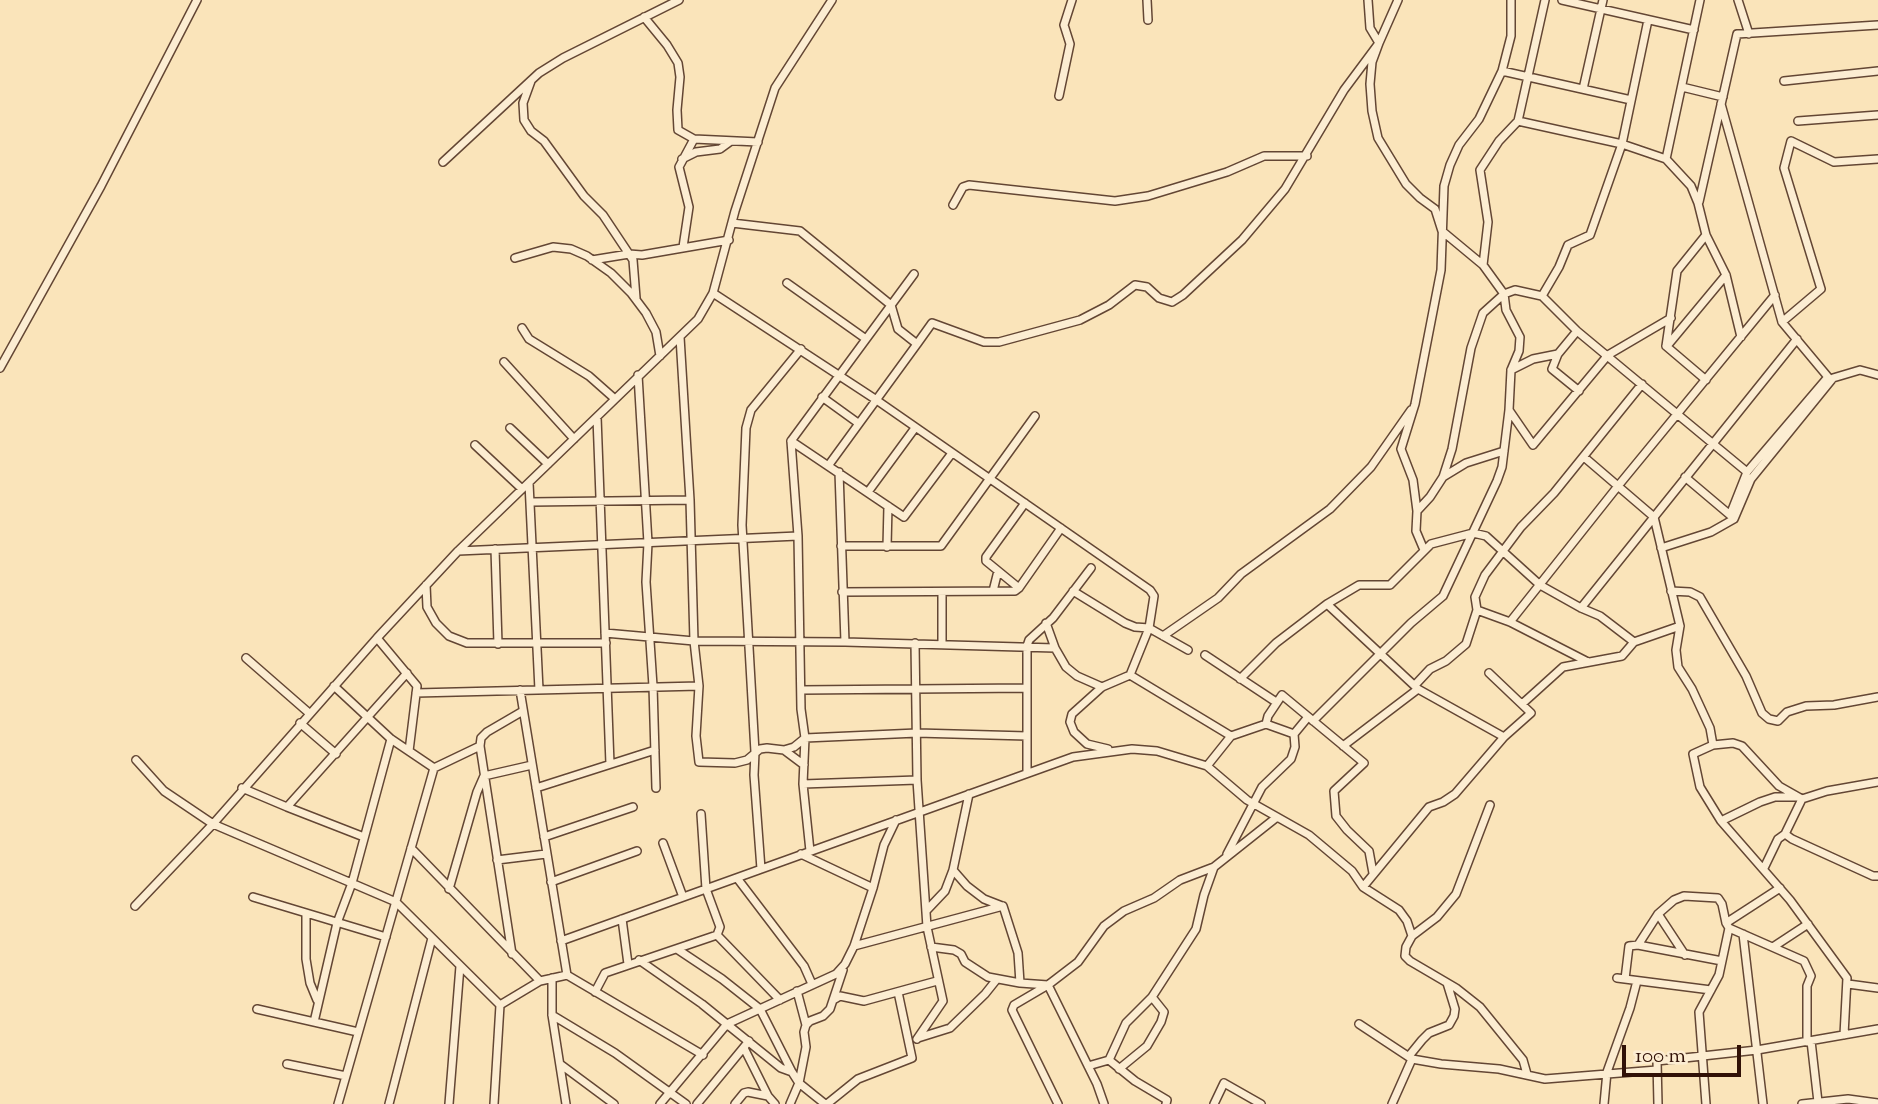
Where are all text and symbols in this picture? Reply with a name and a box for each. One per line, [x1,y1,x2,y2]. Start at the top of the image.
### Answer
scale bar [1626,1030,1745,1074]
text: 100 m [1635,1042,1686,1072]

